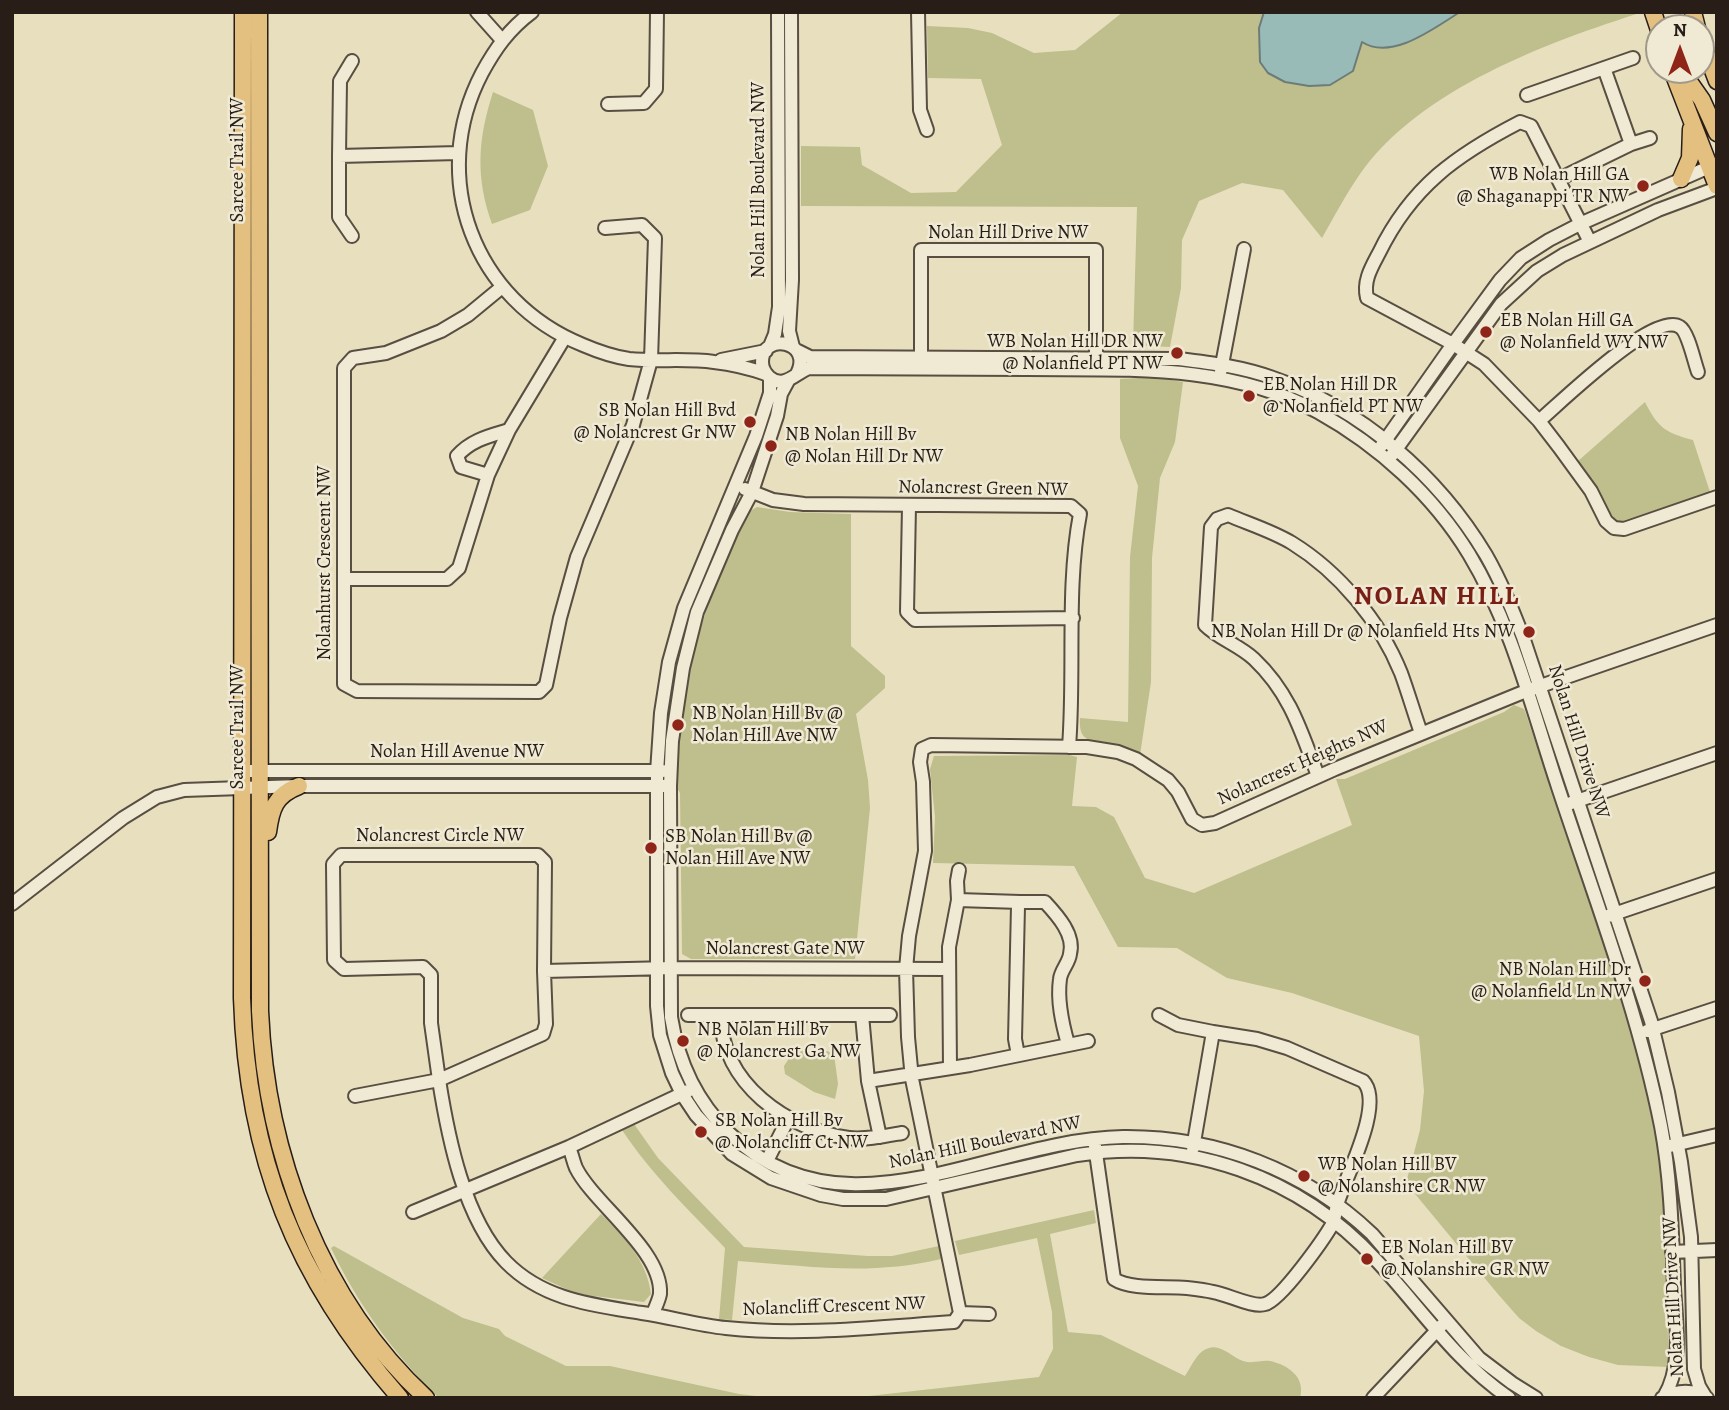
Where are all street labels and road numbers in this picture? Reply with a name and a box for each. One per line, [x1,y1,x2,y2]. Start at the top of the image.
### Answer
street label: Nolan Hill Boulevard NW [748,82,770,278]
street label: Sarcee Trail NW [227,97,249,223]
street label: Nolan Hill Drive NW [928,222,1088,244]
street label: Nolanhurst Crescent NW [314,466,336,660]
street label: Nolancrest Green NW [898,476,1068,502]
street label: Nolan Hill Drive NW [1542,662,1614,822]
street label: Sarcee Trail NW [227,664,249,790]
street label: Nolancrest Heights NW [1214,715,1392,811]
street label: Nolan Hill Avenue NW [370,741,544,763]
street label: Nolancrest Circle NW [356,825,524,847]
street label: Nolancrest Gate NW [705,938,865,960]
street label: Nolan Hill Boulevard NW [887,1111,1083,1175]
street label: Nolan Hill Drive NW [1658,1216,1690,1378]
street label: Nolancliff Crescent NW [742,1292,926,1322]

